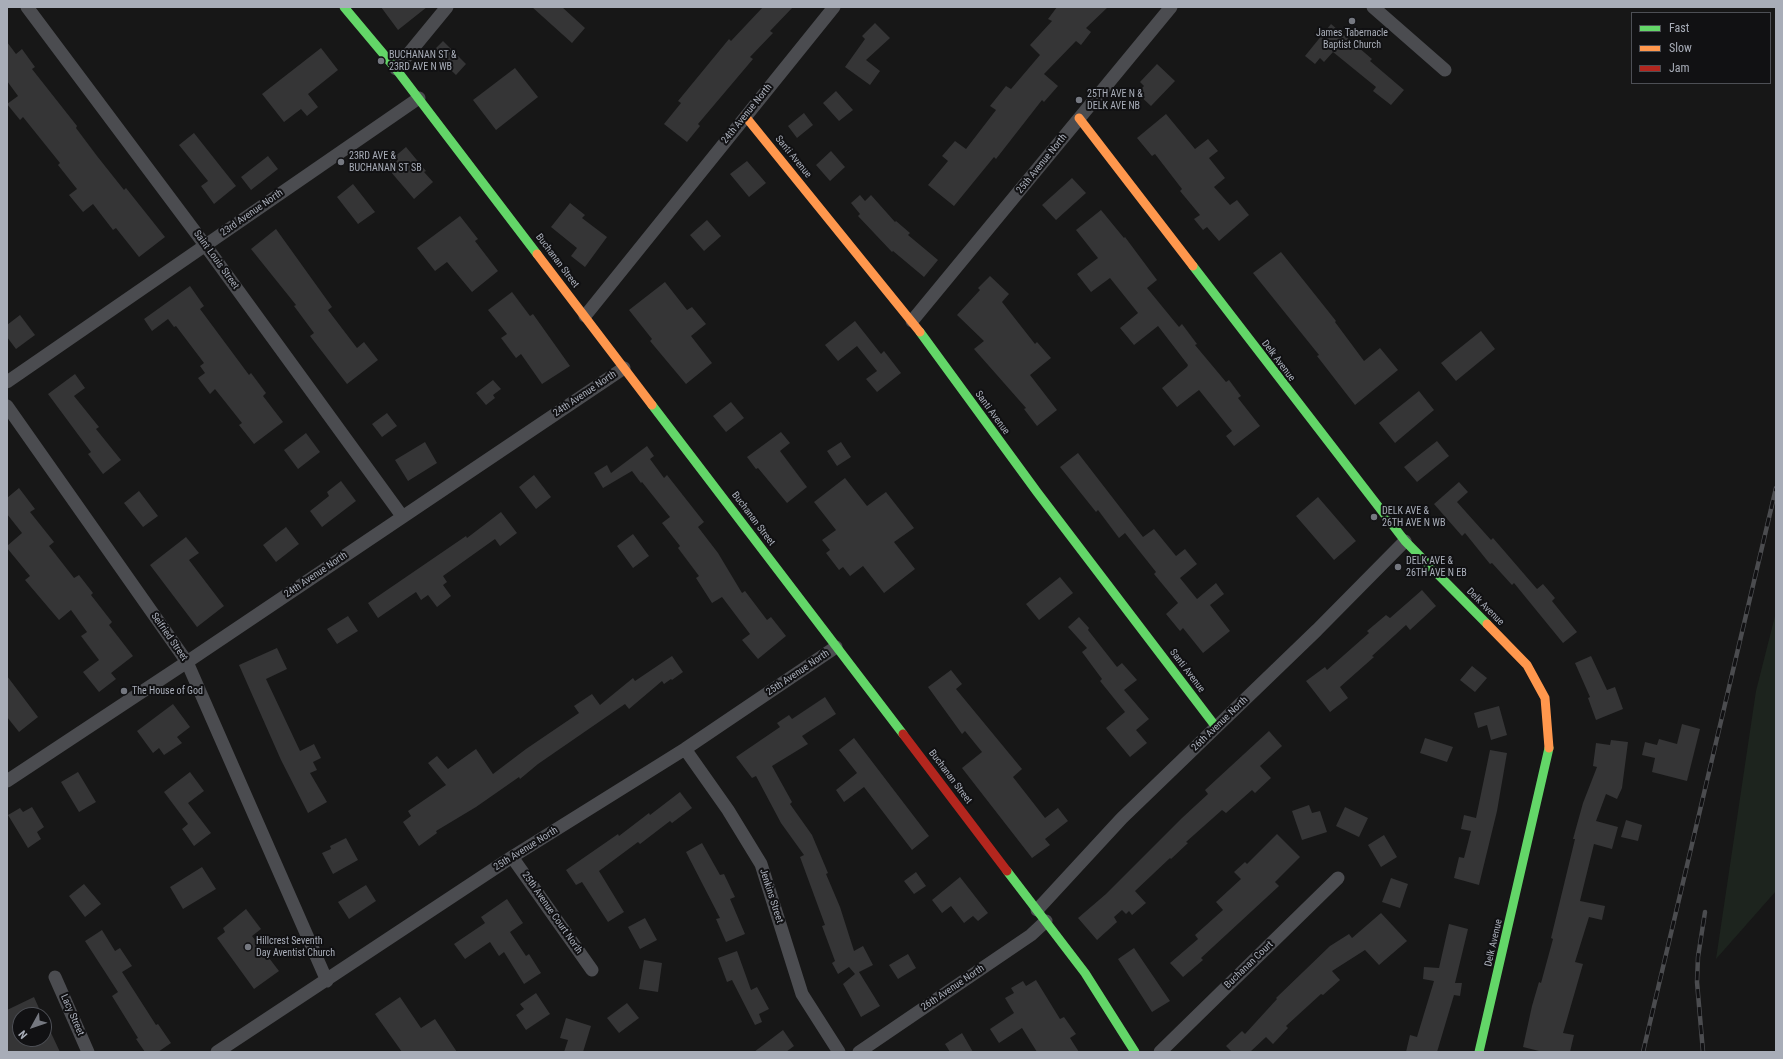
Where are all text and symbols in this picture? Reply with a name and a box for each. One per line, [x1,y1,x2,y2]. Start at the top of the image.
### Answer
legend [1631,12,1771,84]
marker: James Tabernacle Baptist Church [1347,16,1357,26]
text: Fast [1669,21,1689,35]
place label: James Tabernacle Baptist Church [1316,27,1388,50]
text: Slow [1669,41,1692,55]
place label: BUCHANAN ST & 23RD AVE N WB [389,49,456,72]
marker: BUCHANAN ST & 23RD AVE N WB [376,56,386,66]
text: Jam [1669,61,1690,75]
street label: 24th Avenue North [719,82,775,146]
place label: 25TH AVE N & DELK AVE NB [1087,88,1143,112]
marker: 25TH AVE N & DELK AVE NB [1074,95,1084,105]
street label: 25th Avenue North [1014,132,1070,196]
street label: Santi Avenue [772,133,814,181]
place label: 23RD AVE & BUCHANAN ST SB [349,150,422,174]
marker: 23RD AVE & BUCHANAN ST SB [336,157,346,167]
street label: 23rd Avenue North [218,187,286,239]
street label: Saint Louis Street [191,228,241,292]
street label: Buchanan Street [533,232,581,290]
street label: Delk Avenue [1259,338,1297,384]
street label: 24th Avenue North [551,369,619,419]
street label: Santi Avenue [972,389,1012,437]
street label: Buchanan Street [729,490,777,548]
place label: DELK AVE & 26TH AVE N WB [1382,505,1445,528]
marker: DELK AVE & 26TH AVE N WB [1369,512,1379,522]
street label: 24th Avenue North [282,550,350,600]
place label: DELK AVE & 26TH AVE N EB [1406,555,1467,578]
marker: DELK AVE & 26TH AVE N EB [1393,562,1403,572]
street label: Delk Avenue [1464,586,1506,628]
street label: Seifried Street [148,611,190,663]
street label: Santi Avenue [1167,647,1207,695]
street label: 25th Avenue North [764,648,832,698]
place label: The House of God [132,685,203,697]
marker: The House of God [119,686,129,696]
street label: 26th Avenue North [1189,694,1251,754]
street label: Buchanan Street [926,748,974,806]
street label: 25th Avenue North [492,824,560,874]
street label: Jenkins Street [757,867,785,925]
street label: 25th Avenue Court North [519,870,585,956]
street label: Delk Avenue [1483,918,1505,968]
place label: Hillcrest Seventh Day Aventist Church [256,935,335,958]
street label: Buchanan Court [1222,939,1276,991]
marker: Hillcrest Seventh Day Aventist Church [243,942,253,952]
street label: 26th Avenue North [919,963,987,1013]
street label: Lacy Street [58,992,86,1038]
north arrow [12,1007,52,1047]
text: N [16,1028,30,1041]

